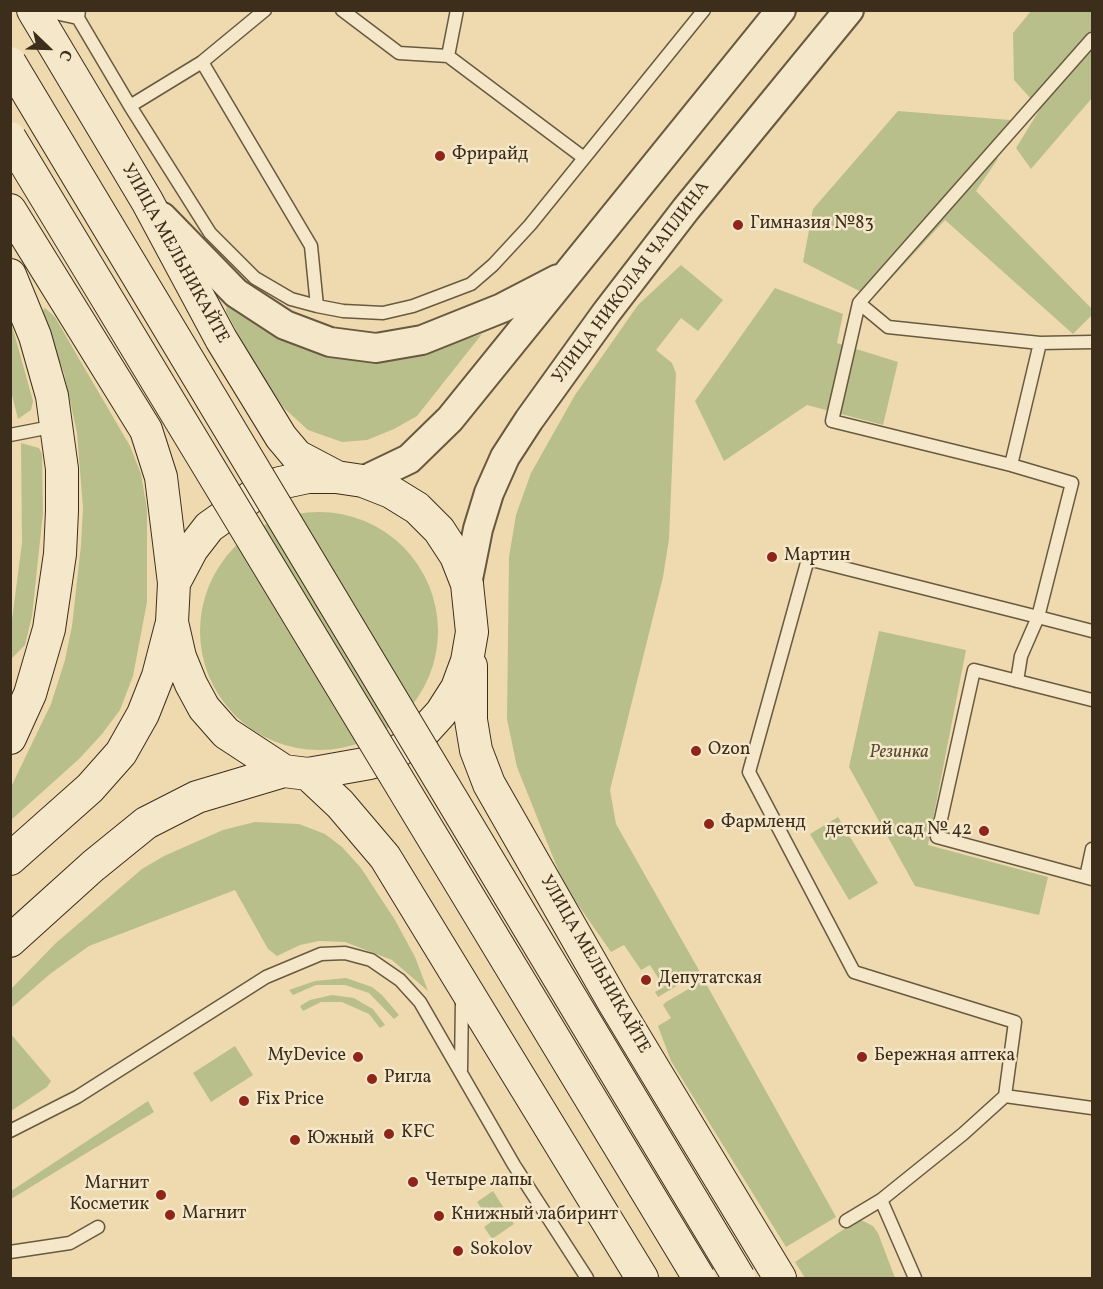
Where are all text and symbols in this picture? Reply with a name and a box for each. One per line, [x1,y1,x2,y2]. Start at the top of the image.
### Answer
north arrow [18,18,78,78]
text: С [52,46,77,64]
place label: Фрирайд [452,145,528,167]
marker: Фрирайд [433,149,447,163]
street label: УЛИЦА МЕЛЬНИКАЙТЕ [116,160,232,348]
street label: УЛИЦА НИКОЛАЯ ЧАПЛИНА [549,178,715,388]
place label: Гимназия №83 [750,214,874,236]
marker: Гимназия №83 [731,218,745,232]
place label: Мартин [784,546,850,568]
marker: Мартин [765,550,779,564]
place label: Ozon [708,740,750,762]
park label: Резинка [869,743,929,765]
marker: Ozon [689,744,703,758]
place label: Фармленд [721,813,806,835]
marker: Фармленд [702,817,716,831]
place label: детский сад № 42 [825,820,972,842]
marker: детский сад № 42 [977,824,991,838]
street label: УЛИЦА МЕЛЬНИКАЙТЕ [534,872,654,1058]
place label: Депутатская [658,969,762,991]
marker: Депутатская [639,973,653,987]
place label: MyDevice [267,1046,346,1068]
place label: Бережная аптека [874,1046,1015,1068]
marker: MyDevice [351,1050,365,1064]
marker: Бережная аптека [855,1050,869,1064]
place label: Ригла [384,1068,432,1090]
marker: Ригла [365,1072,379,1086]
place label: Fix Price [256,1090,324,1112]
marker: Fix Price [237,1094,251,1108]
place label: KFC [401,1123,435,1145]
marker: KFC [382,1127,396,1141]
place label: Южный [307,1129,374,1151]
marker: Южный [288,1133,302,1147]
place label: Четыре лапы [425,1171,532,1193]
place label: Магнит Косметик [70,1174,149,1216]
marker: Четыре лапы [406,1175,420,1189]
marker: Магнит Косметик [154,1188,168,1202]
place label: Магнит [182,1204,246,1226]
place label: Книжный лабиринт [451,1205,618,1227]
marker: Магнит [163,1208,177,1222]
marker: Книжный лабиринт [432,1209,446,1223]
place label: Sokolov [470,1240,533,1262]
marker: Sokolov [451,1244,465,1258]

